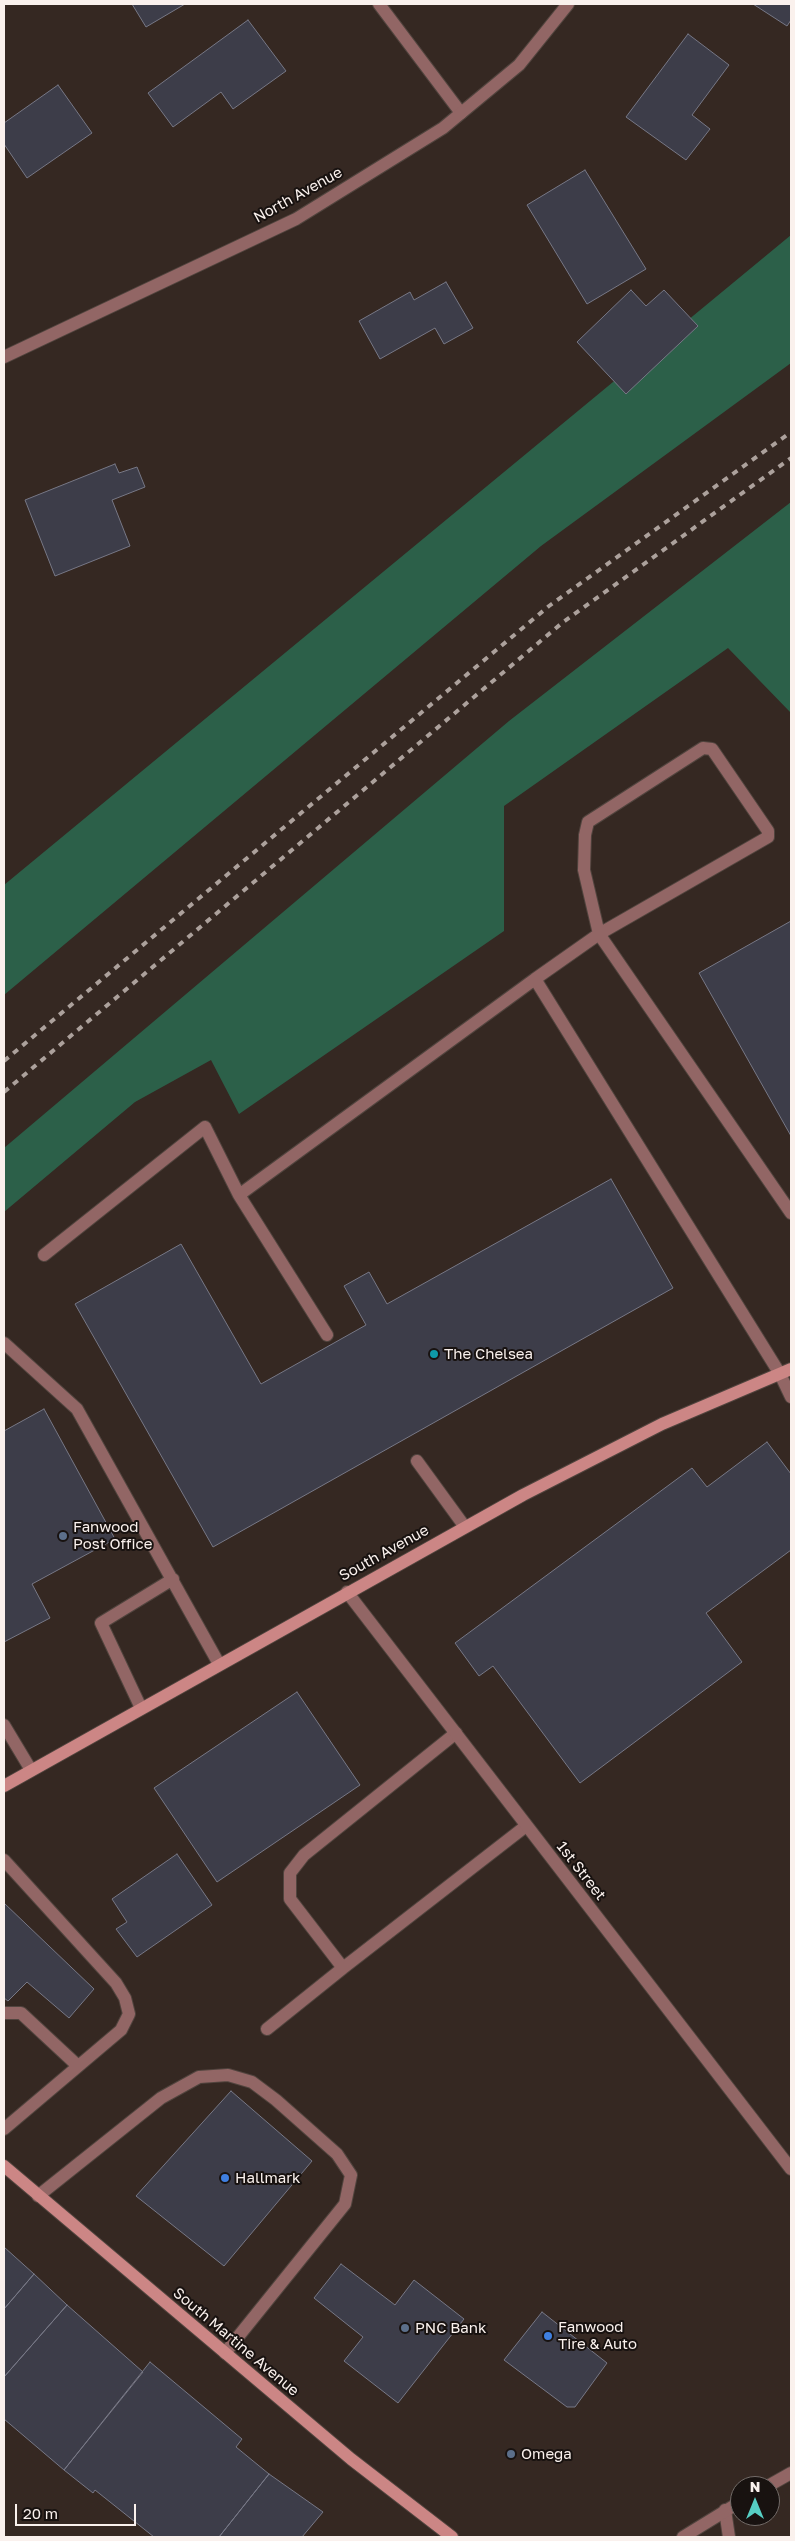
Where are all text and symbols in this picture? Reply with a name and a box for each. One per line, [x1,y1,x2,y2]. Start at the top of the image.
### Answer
street label: North Avenue [251,163,345,227]
place label: The Chelsea [444,1345,533,1363]
marker: The Chelsea [428,1348,440,1360]
place label: Fanwood Post Office [73,1518,152,1553]
street label: South Avenue [336,1521,432,1585]
marker: Fanwood Post Office [57,1530,69,1542]
street label: 1st Street [553,1838,609,1904]
place label: Hallmark [235,2169,301,2187]
marker: Hallmark [219,2172,231,2184]
street label: South Martine Avenue [169,2284,303,2400]
place label: Fanwood Tire & Auto [558,2318,637,2353]
place label: PNC Bank [415,2319,486,2337]
marker: PNC Bank [399,2322,411,2334]
marker: Fanwood Tire & Auto [542,2330,554,2342]
place label: Omega [521,2445,572,2463]
marker: Omega [505,2448,517,2460]
north arrow [730,2476,780,2526]
text: N [750,2478,760,2495]
scale bar [18,2494,139,2526]
text: 20 m [23,2504,58,2522]

